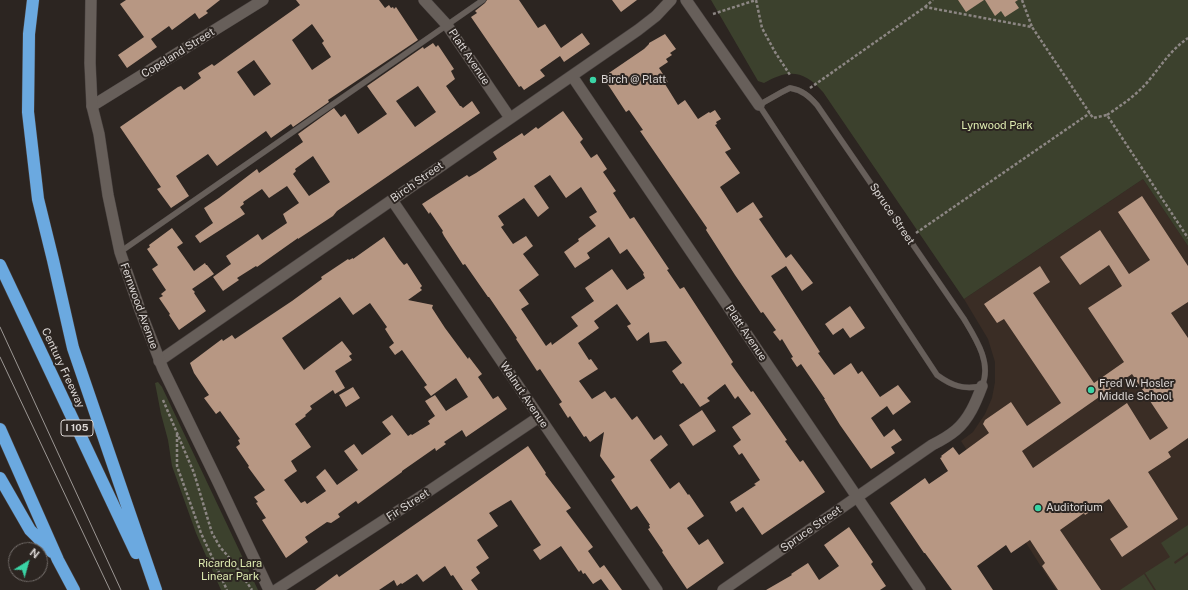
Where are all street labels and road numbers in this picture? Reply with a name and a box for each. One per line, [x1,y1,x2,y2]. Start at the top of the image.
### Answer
street label: Copeland Street [139,25,217,81]
street label: Platt Avenue [445,27,493,87]
street label: Birch Street [388,159,446,205]
street label: Spruce Street [867,181,917,247]
street label: Fernwood Avenue [117,261,161,351]
street label: Platt Avenue [722,303,770,363]
street label: Century Freeway [39,326,87,410]
street label: Walnut Avenue [497,359,551,431]
road number: I 105 [61,420,93,436]
street label: Fir Street [384,486,432,524]
street label: Spruce Street [778,503,844,555]

